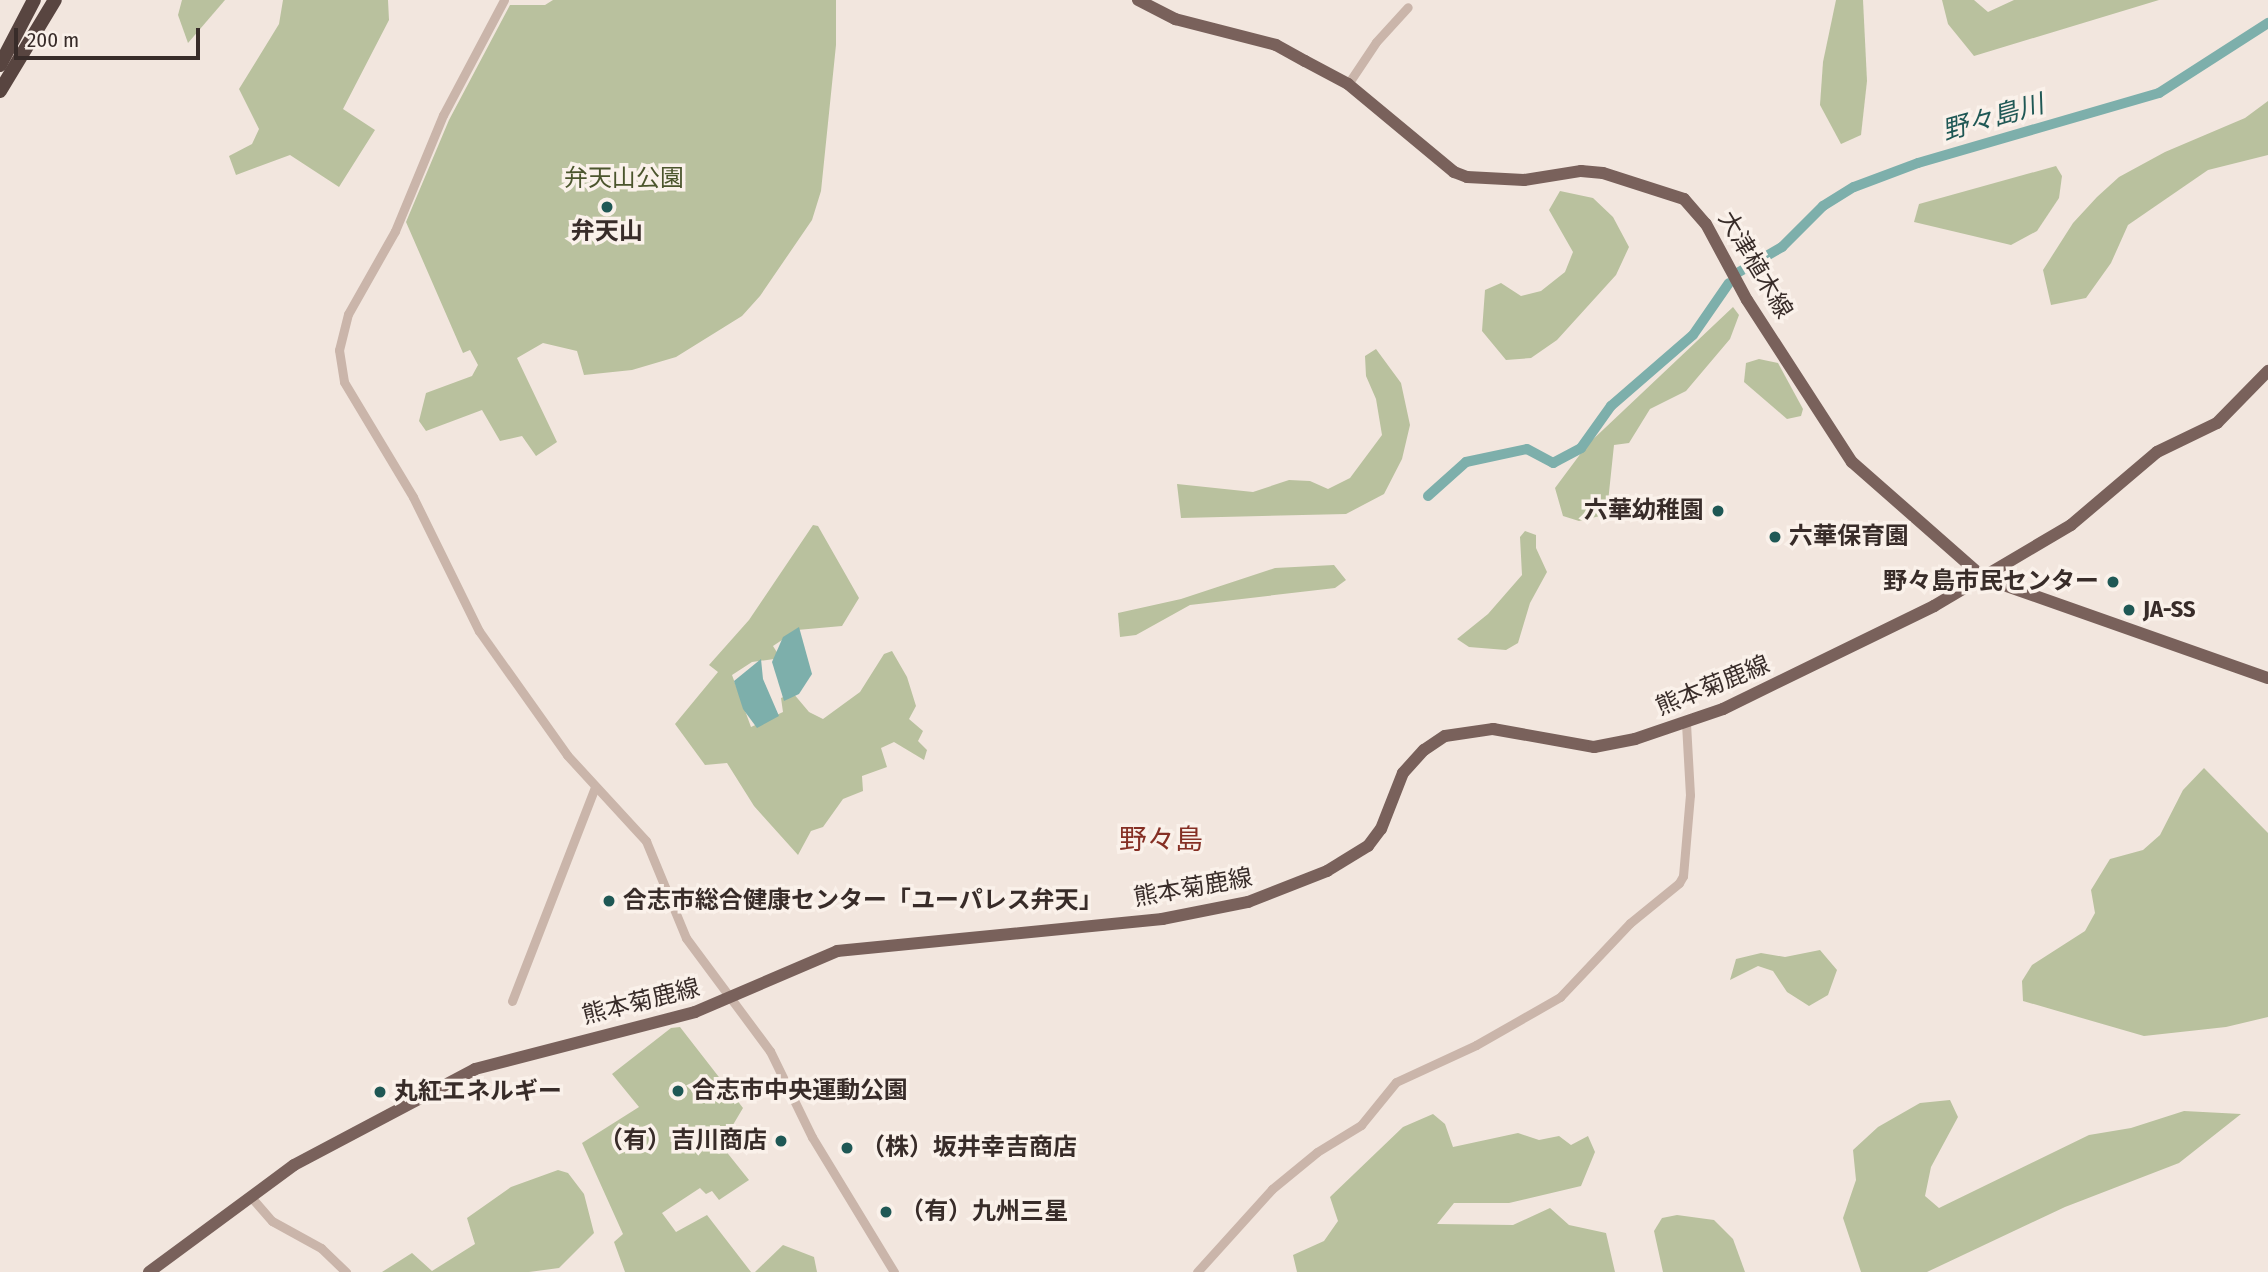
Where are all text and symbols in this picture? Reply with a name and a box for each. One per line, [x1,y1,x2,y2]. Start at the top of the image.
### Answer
scale bar [18,14,203,58]
text: 200 m [27,27,79,53]
water label: 野々島川 [1939,89,2047,147]
park label: 弁天山公園 [564,165,684,193]
marker: 弁天山 [599,199,615,215]
street label: 大津植木線 [1712,206,1798,324]
place label: 弁天山 [571,218,643,246]
place label: 六華幼稚園 [1584,497,1704,525]
marker: 六華幼稚園 [1710,503,1726,519]
place label: 六華保育園 [1789,523,1909,551]
marker: 六華保育園 [1767,529,1783,545]
place label: 野々島市民センター [1883,568,2099,596]
marker: 野々島市民センター [2105,574,2121,590]
place label: JA-SS [2143,596,2196,624]
marker: JA-SS [2121,602,2137,618]
street label: 熊本菊鹿線 [1652,650,1774,722]
district label: 野々島 [1119,823,1203,857]
street label: 熊本菊鹿線 [1131,863,1255,913]
place label: 合志市総合健康センター「ユーパレス弁天」 [623,887,1103,915]
marker: 合志市総合健康センター「ユーパレス弁天」 [601,893,617,909]
street label: 熊本菊鹿線 [579,974,703,1030]
place label: 合志市中央運動公園 [692,1077,908,1105]
place label: 丸紅エネルギー [394,1078,562,1106]
marker: 合志市中央運動公園 [670,1083,686,1099]
marker: 丸紅エネルギー [372,1084,388,1100]
place label: （有）吉川商店 [599,1127,767,1155]
marker: （有）吉川商店 [773,1133,789,1149]
place label: （株）坂井幸吉商店 [861,1134,1077,1162]
marker: （株）坂井幸吉商店 [839,1140,855,1156]
place label: （有）九州三星 [900,1198,1068,1226]
marker: （有）九州三星 [878,1204,894,1220]

